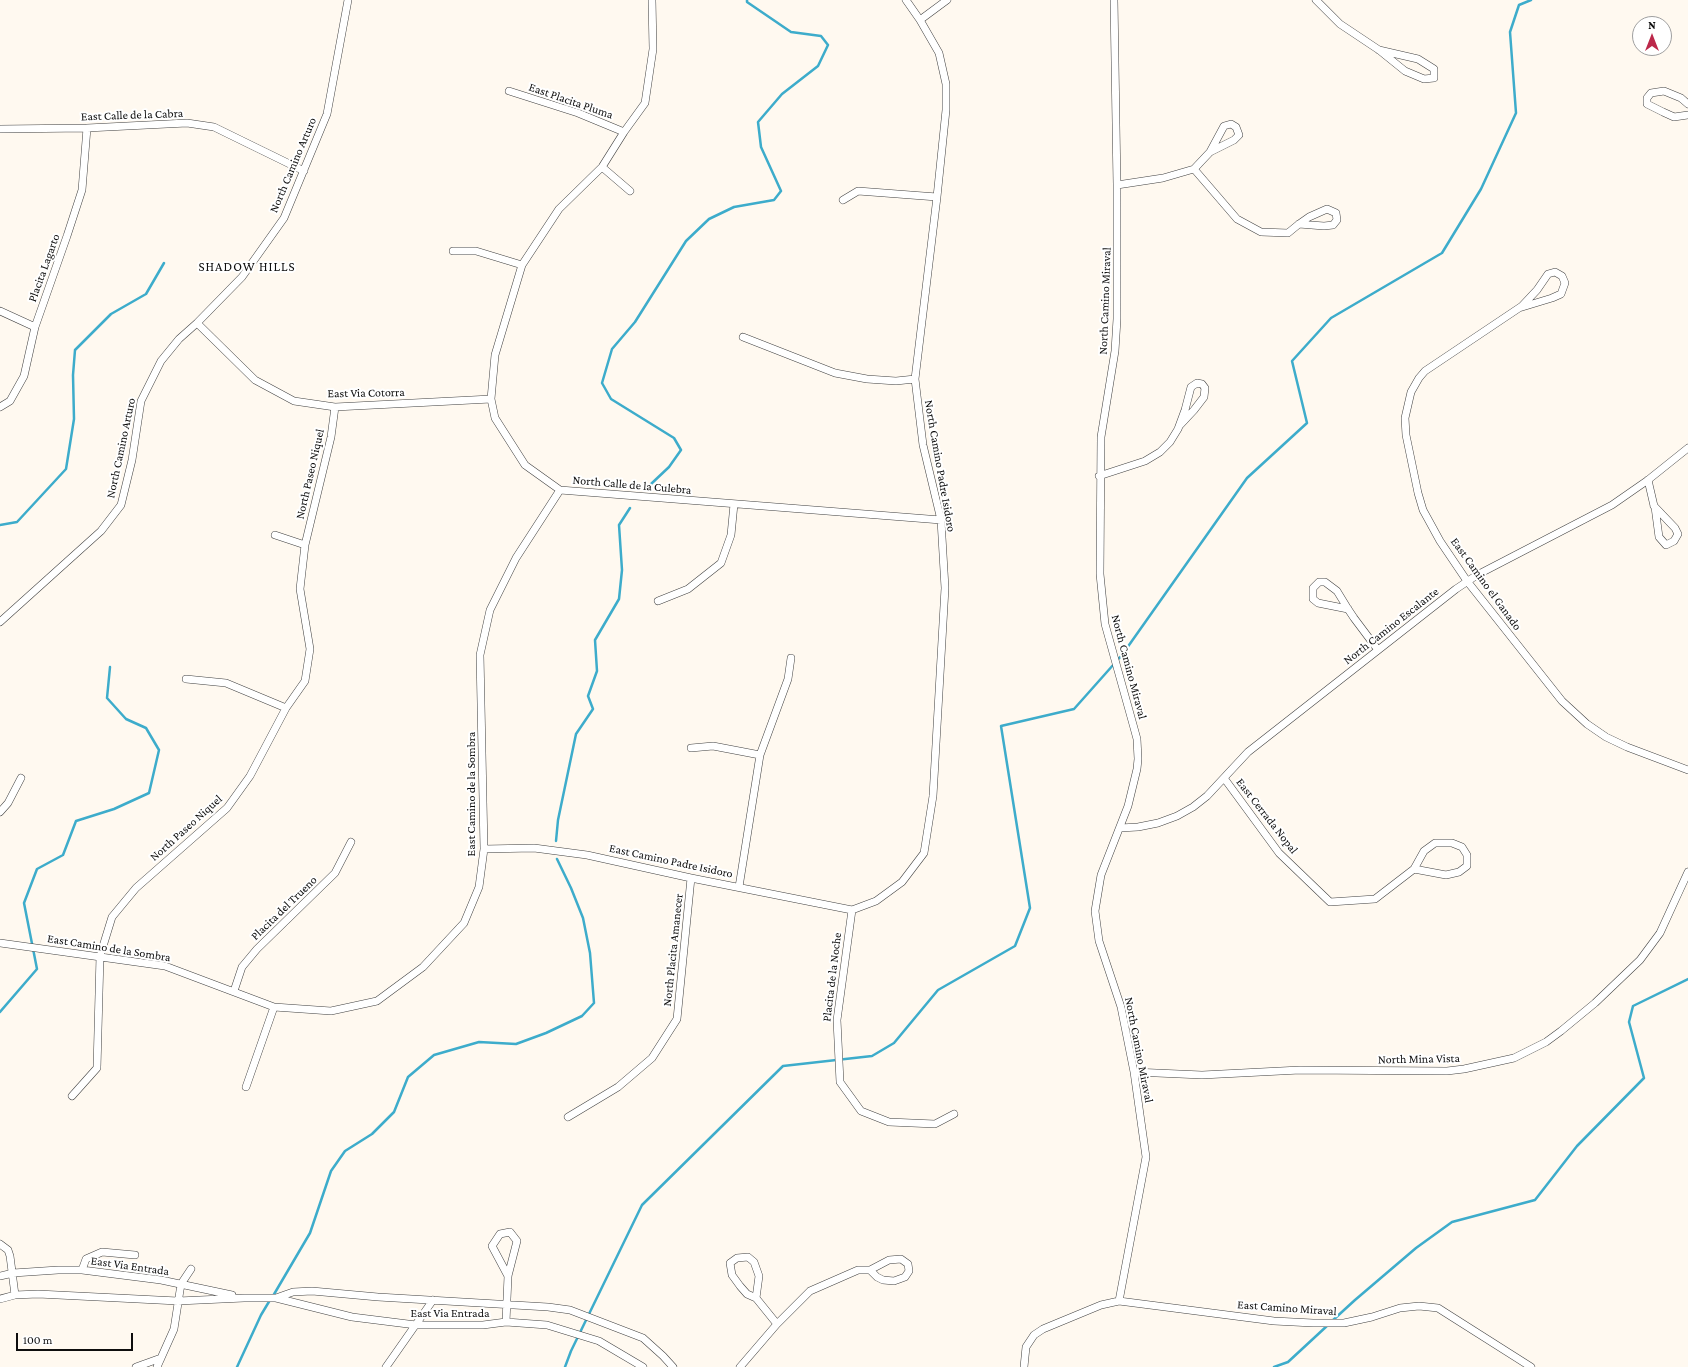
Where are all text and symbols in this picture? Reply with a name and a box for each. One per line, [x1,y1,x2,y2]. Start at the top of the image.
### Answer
north arrow [1632,16,1672,56]
text: N [1648,19,1656,31]
street label: East Placita Pluma [527,80,615,122]
street label: East Calle de la Cabra [81,106,183,124]
street label: North Camino Arturo [266,115,320,215]
street label: Placita Lagarto [25,232,63,304]
street label: North Camino Miraval [1096,247,1114,355]
district label: SHADOW HILLS [198,259,296,275]
street label: East Via Cotorra [327,385,405,401]
street label: North Camino Arturo [103,397,139,499]
street label: North Camino Padre Isidoro [921,399,959,533]
street label: North Paseo Niquel [293,427,327,521]
street label: North Calle de la Culebra [572,473,692,497]
street label: East Camino el Ganado [1448,535,1524,633]
street label: North Camino Escalante [1341,584,1441,668]
street label: North Camino Miraval [1108,613,1150,721]
street label: East Camino de la Sombra [464,732,478,856]
street label: East Cerrada Nopal [1233,775,1301,857]
street label: North Paseo Niquel [147,792,225,864]
street label: East Camino Padre Isidoro [608,841,734,881]
street label: Placita del Trueno [248,873,320,943]
street label: North Placita Amanecer [660,893,686,1007]
street label: East Camino de la Sombra [46,931,172,965]
street label: Placita de la Noche [819,932,845,1022]
street label: North Camino Miraval [1122,996,1156,1104]
street label: North Mina Vista [1378,1051,1460,1067]
street label: East Via Entrada [90,1253,170,1279]
street label: East Camino Miraval [1237,1297,1337,1319]
street label: East Via Entrada [411,1306,489,1320]
scale bar [18,1325,135,1351]
text: 100 m [23,1333,52,1347]

